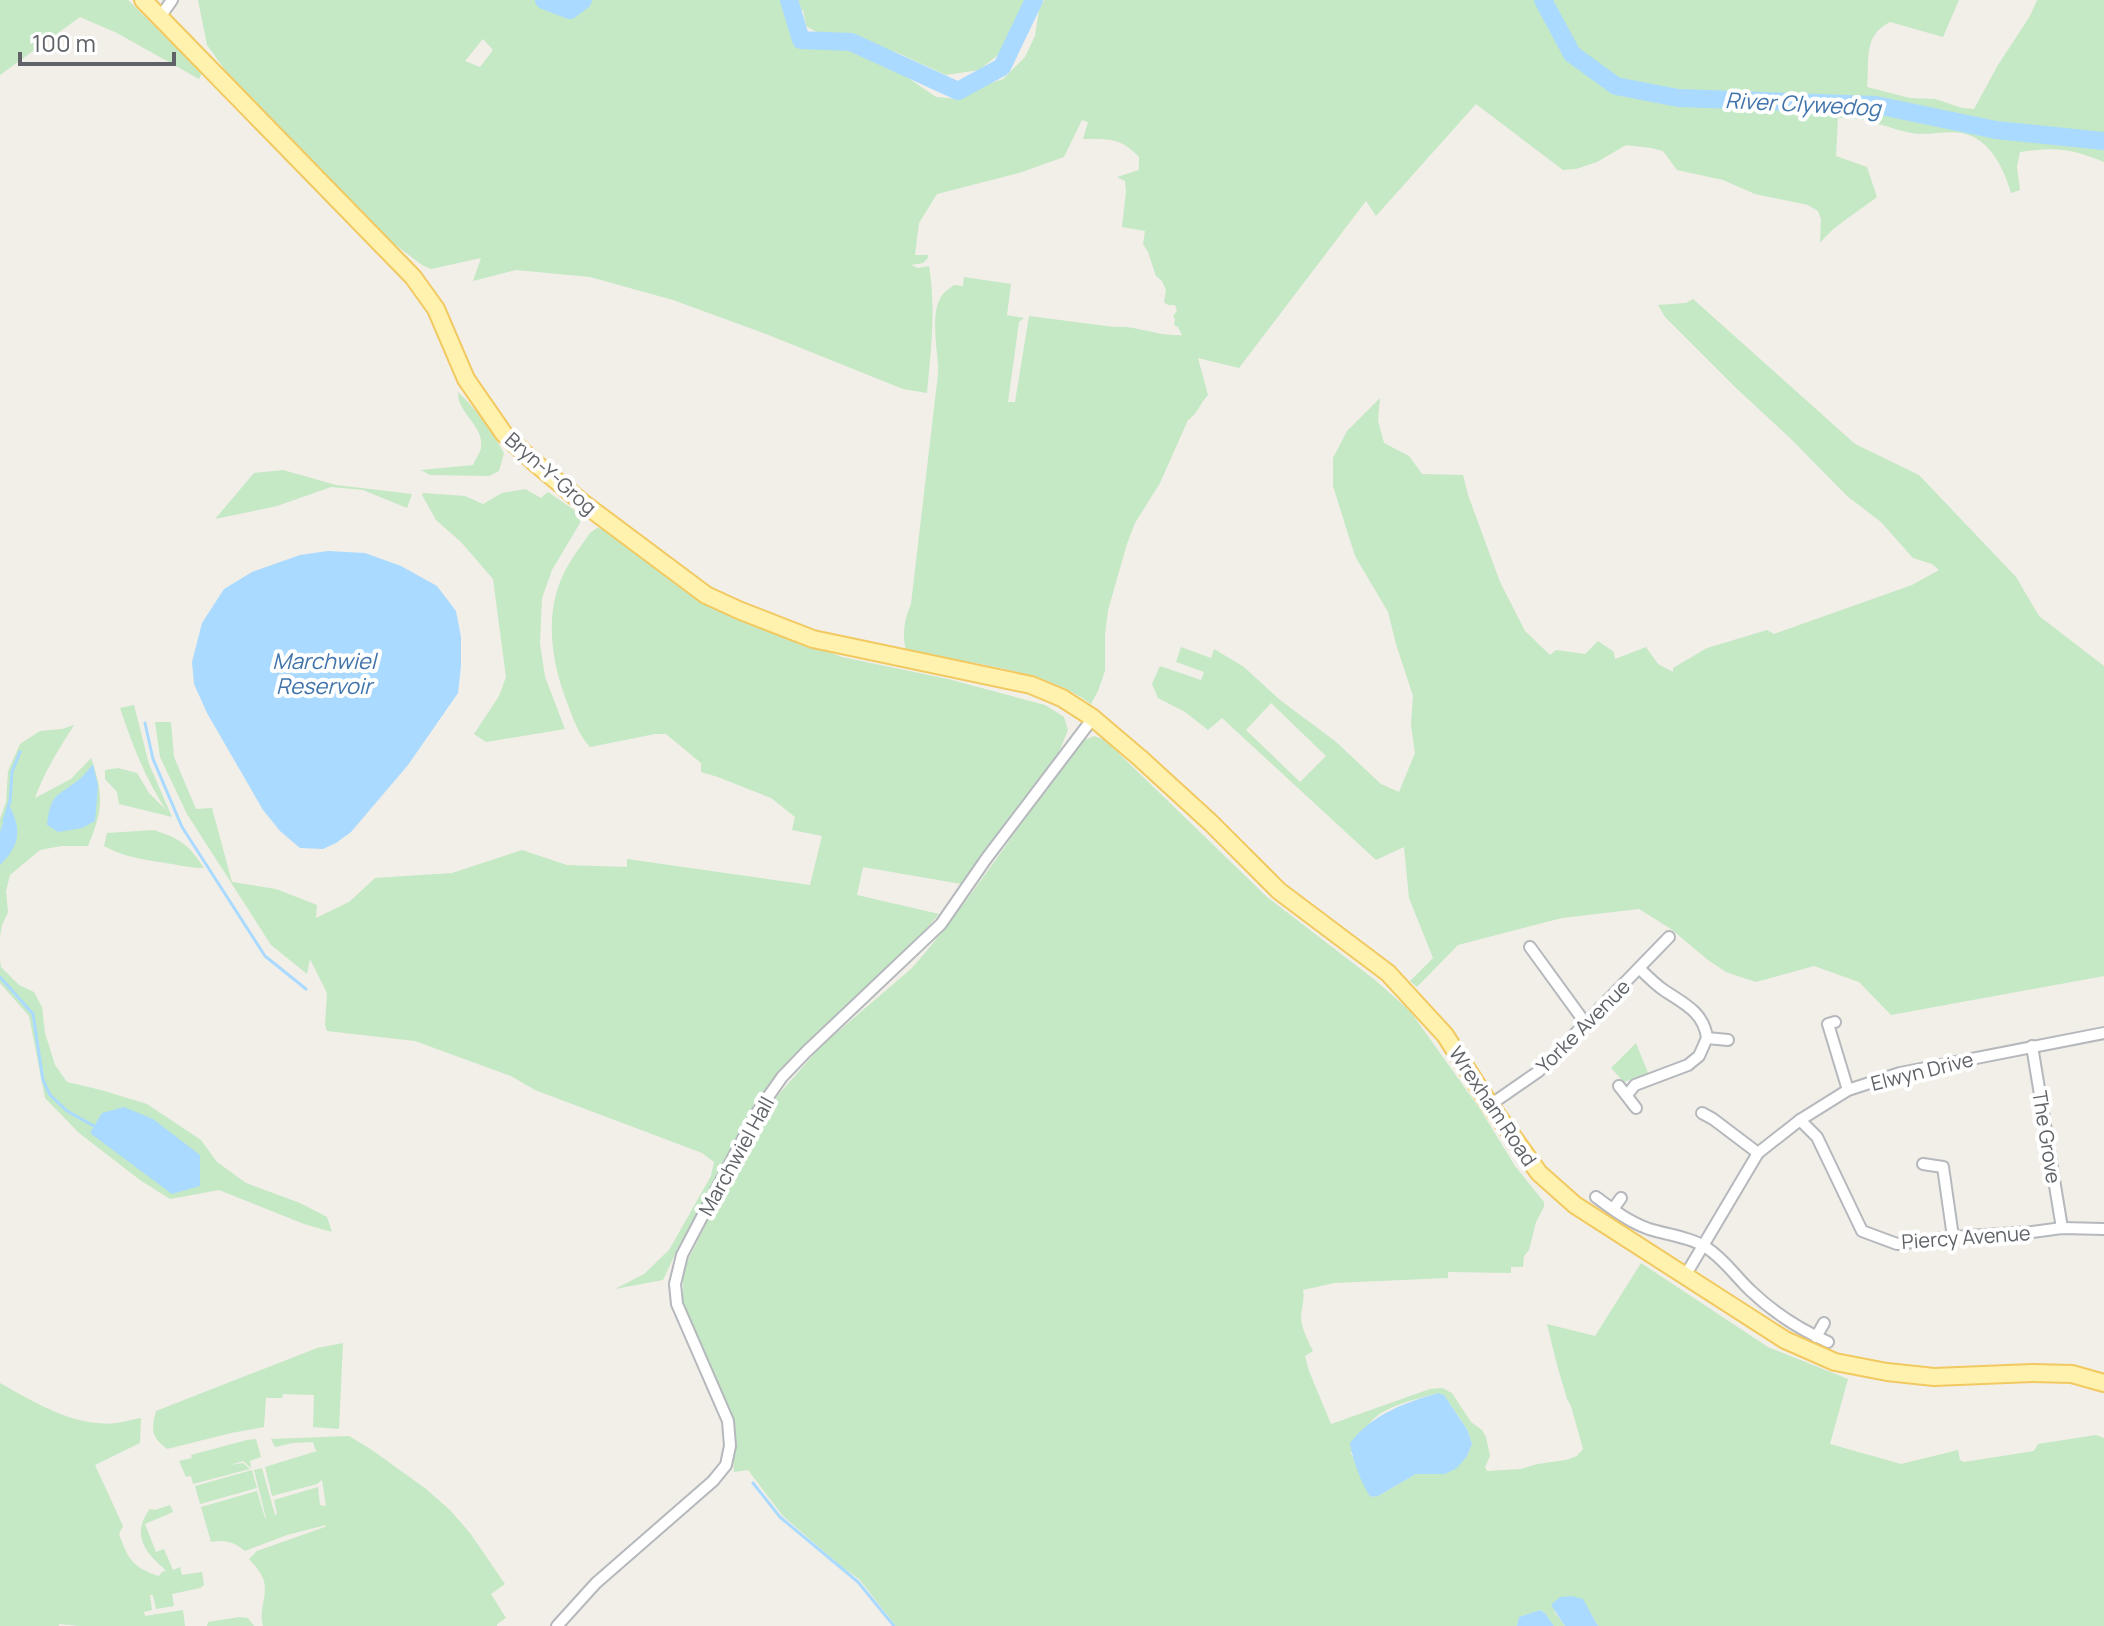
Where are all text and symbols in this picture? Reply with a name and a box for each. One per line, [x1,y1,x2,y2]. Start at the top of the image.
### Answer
scale bar [20,16,174,66]
text: 100 m [32,26,96,59]
water label: River Clywedog [1724,85,1884,123]
street label: Bryn-Y-Grog [500,426,602,520]
water label: Marchwiel Reservoir [272,646,379,701]
street label: Yorke Avenue [1530,973,1636,1079]
street label: Wrexham Road [1443,1041,1543,1171]
street label: Elwyn Drive [1868,1045,1976,1097]
street label: The Grove [2026,1089,2068,1185]
street label: Marchwiel Hall [692,1092,780,1220]
street label: Piercy Avenue [1901,1219,2031,1255]

